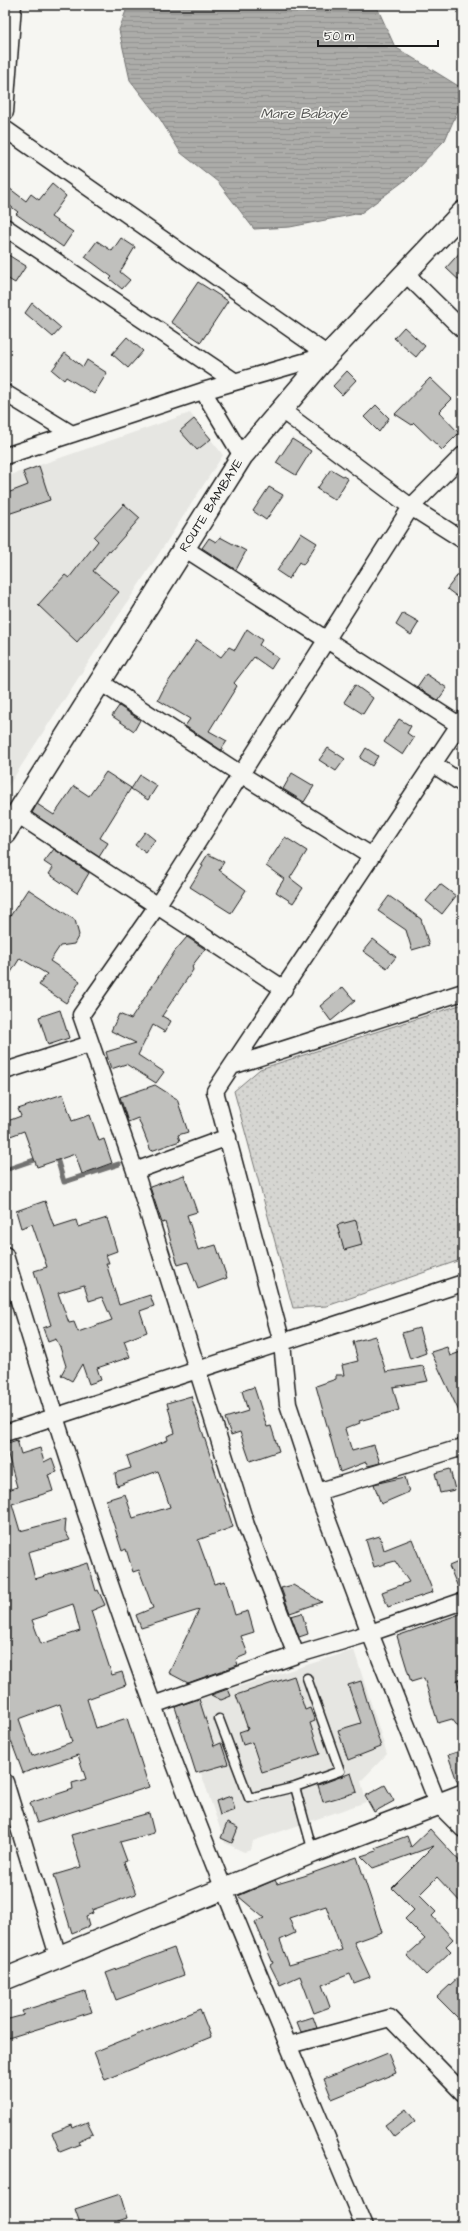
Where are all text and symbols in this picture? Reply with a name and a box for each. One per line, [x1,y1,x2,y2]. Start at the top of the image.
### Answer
scale bar [318,22,438,48]
text: 50 m [324,28,355,45]
water label: Mare Babayé [261,104,349,124]
street label: ROUTE BAMBAYE [175,455,247,555]

